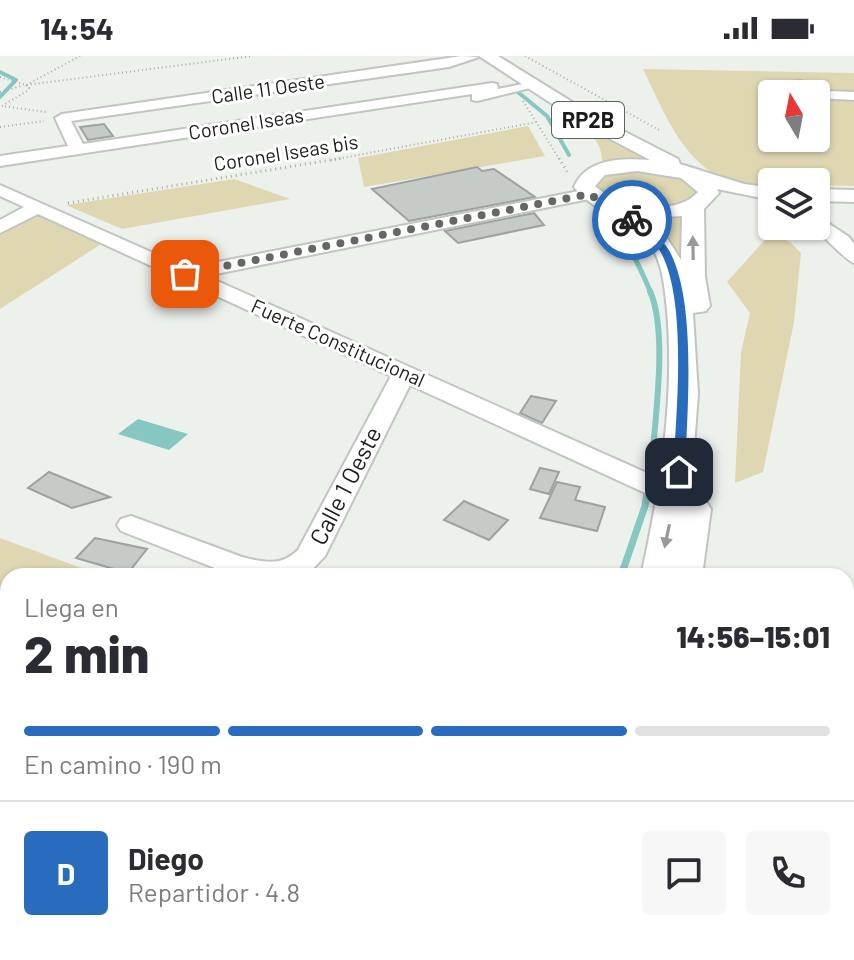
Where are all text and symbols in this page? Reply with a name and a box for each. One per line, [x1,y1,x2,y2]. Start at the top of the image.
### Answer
text: 14:54 [40,10,114,46]
street label: Calle 11 Oeste [210,68,326,108]
north arrow [758,80,830,152]
map controls [758,80,830,240]
street label: Coronel Iseas [187,102,305,144]
road number: RP2B [552,102,624,138]
street label: Coronel Iseas bis [212,129,360,175]
button: layers [758,168,830,240]
courier [592,180,672,260]
icon: bike [610,198,654,242]
one-way arrow [687,235,699,260]
pin [151,240,219,308]
icon: bag [163,252,207,296]
street label: Fuerte Constitucional [248,293,429,391]
street label: Calle 1 Oeste [303,421,387,549]
pin [645,438,713,506]
icon: home [657,450,701,494]
one-way arrow [660,523,673,548]
text: Llega en [24,591,119,622]
text: 14:56–15:01 [676,618,830,654]
text: 2 min [24,621,149,683]
text: En camino · 190 m [24,748,222,779]
button: chat [642,831,726,915]
button: phone [746,831,830,915]
text: Diego [128,840,204,876]
text: D [57,855,75,891]
text: Repartidor · 4.8 [128,876,300,907]

